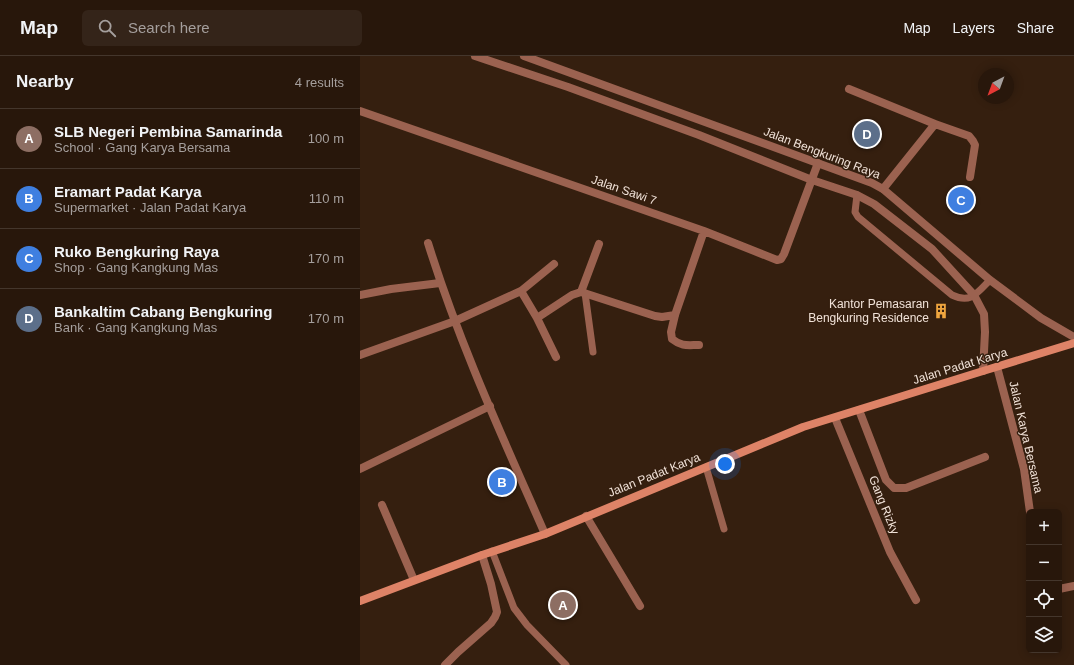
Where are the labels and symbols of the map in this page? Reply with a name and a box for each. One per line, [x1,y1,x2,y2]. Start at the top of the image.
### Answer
north arrow [978,68,1014,104]
pin: D [854,119,880,149]
street label: Jalan Bengkuring Raya [762,124,883,182]
street label: Jalan Sawi 7 [590,172,659,208]
pin: C [948,185,974,215]
place label: Kantor Pemasaran Bengkuring Residence [808,297,929,325]
building icon: Kantor Pemasaran Bengkuring Residence [932,302,950,320]
street label: Jalan Padat Karya [911,345,1009,387]
street label: Jalan Karya Bersama [1006,380,1046,495]
street label: Jalan Padat Karya [606,450,702,500]
your location [715,454,735,474]
pin: B [489,467,515,497]
street label: Gang Rizky [866,474,902,536]
pin: A [550,590,576,620]

